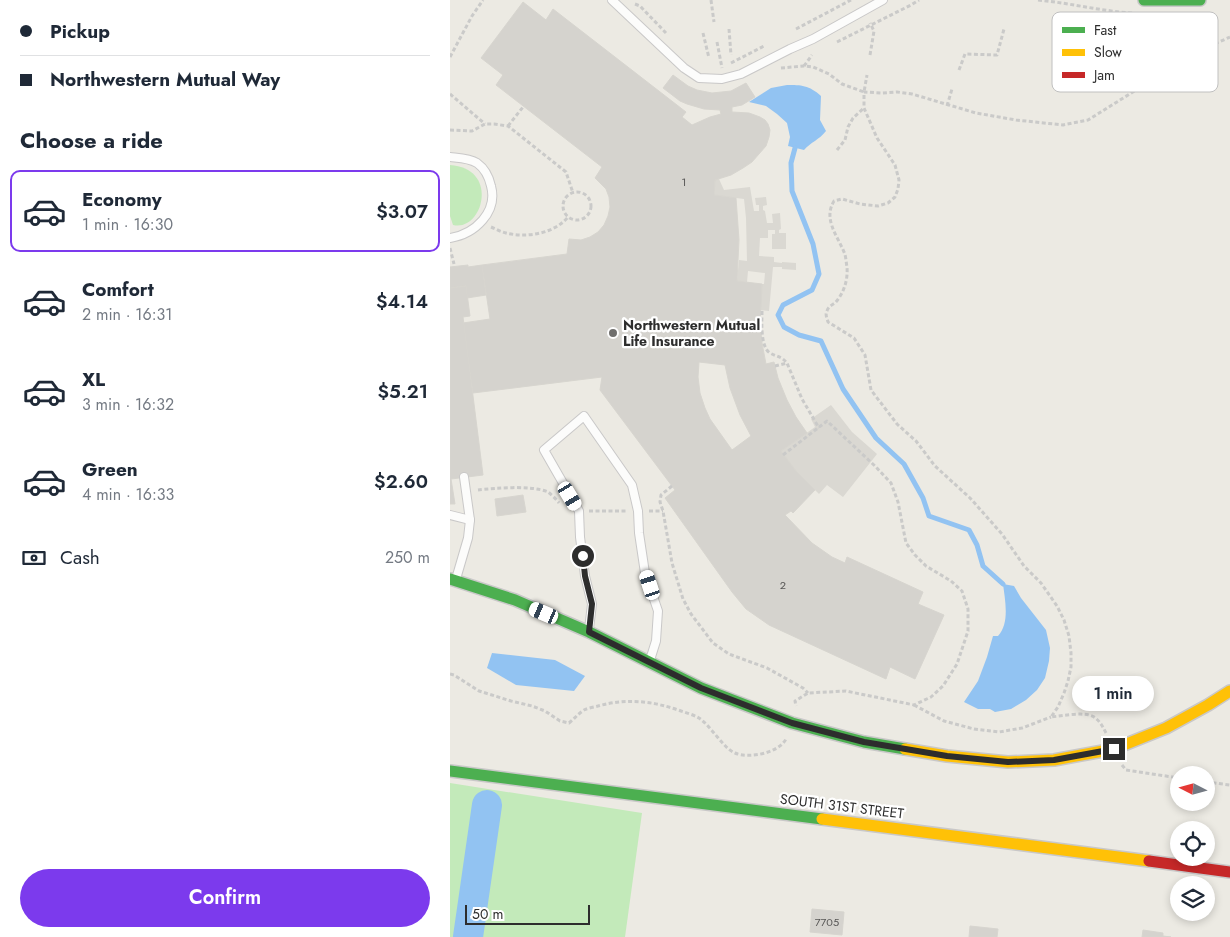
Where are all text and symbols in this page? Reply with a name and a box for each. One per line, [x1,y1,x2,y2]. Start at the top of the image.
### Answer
legend [1052,12,1218,92]
text: Pickup [50,18,110,45]
text: Fast [1094,20,1117,40]
text: Slow [1094,42,1122,62]
text: Jam [1092,65,1115,85]
text: Northwestern Mutual Way [50,66,280,93]
text: Choose a ride [20,124,163,156]
house number: 1 [682,174,686,190]
text: Economy [82,186,162,213]
icon: car [22,189,67,234]
text: $3.07 [376,198,428,225]
text: 1 min · 16:30 [82,213,173,236]
text: Comfort [82,276,154,303]
icon: car [22,279,67,324]
text: $4.14 [376,288,428,315]
text: 2 min · 16:31 [82,303,173,326]
place label: Northwestern Mutual Life Insurance [623,315,760,351]
marker: Northwestern Mutual Life Insurance [607,327,619,339]
text: XL [82,366,105,393]
icon: car [22,369,67,414]
text: $5.21 [377,378,428,405]
text: 3 min · 16:32 [82,393,174,416]
text: Green [82,456,138,483]
icon: car [22,459,67,504]
text: $2.60 [374,468,428,495]
car [555,479,584,513]
text: 4 min · 16:33 [82,483,174,506]
icon: cash [20,544,48,572]
text: Cash [60,544,100,571]
route start [572,545,594,567]
text: 250 m [385,546,430,569]
car [638,568,661,602]
house number: 2 [780,577,786,593]
car [527,600,560,626]
callout: 1 min [1073,676,1155,712]
text: 1 min [1094,682,1132,705]
route end [1103,738,1125,760]
north arrow [1170,766,1215,811]
map controls [1170,766,1215,921]
street label: SOUTH 31ST STREET [779,788,905,824]
button: locate [1170,821,1215,866]
button: Confirm [20,869,430,927]
button: layers [1170,876,1215,921]
scale bar [465,902,590,925]
text: 50 m [472,904,503,924]
house number: 7705 [815,914,839,930]

